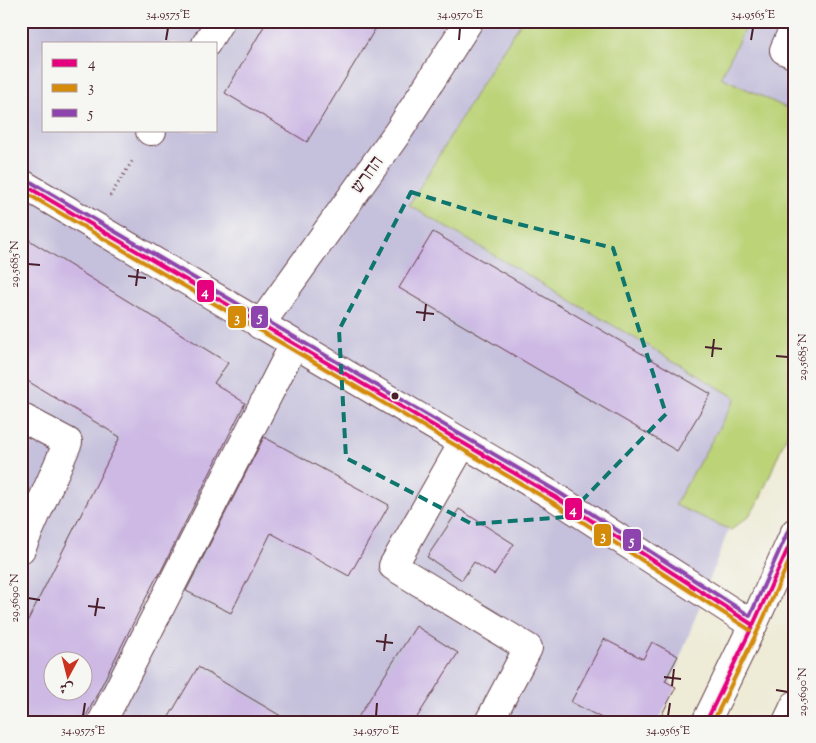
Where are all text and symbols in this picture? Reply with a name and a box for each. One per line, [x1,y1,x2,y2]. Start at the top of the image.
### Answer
text: 34.9575°E [146,6,191,24]
text: 34.9570°E [437,6,484,24]
text: 34.9565°E [731,6,776,24]
legend [42,42,218,132]
text: 4 [88,54,96,75]
text: 3 [88,78,94,99]
text: 5 [87,104,93,125]
street label: החרש [345,150,391,200]
text: 29.5685°N [6,240,24,288]
line badge: 4 [196,279,215,303]
text: 4 [200,283,209,303]
line badge: 3 [227,305,247,329]
line badge: 5 [250,305,269,329]
text: 5 [257,308,263,328]
text: 3 [234,309,240,329]
text: 29.5685°N [794,333,812,381]
unlabelled marker [390,391,400,401]
line badge: 4 [564,497,583,521]
text: 4 [568,501,577,521]
line badge: 3 [593,523,612,547]
text: 3 [600,527,606,547]
line badge: 5 [622,528,642,552]
text: 5 [629,532,635,552]
text: 29.5690°N [6,573,24,623]
north arrow [42,650,92,700]
text: 29.5690°N [794,667,812,717]
text: ش [58,676,75,698]
text: 34.9575°E [61,722,106,740]
text: 34.9570°E [353,722,400,740]
text: 34.9565°E [646,722,691,740]

